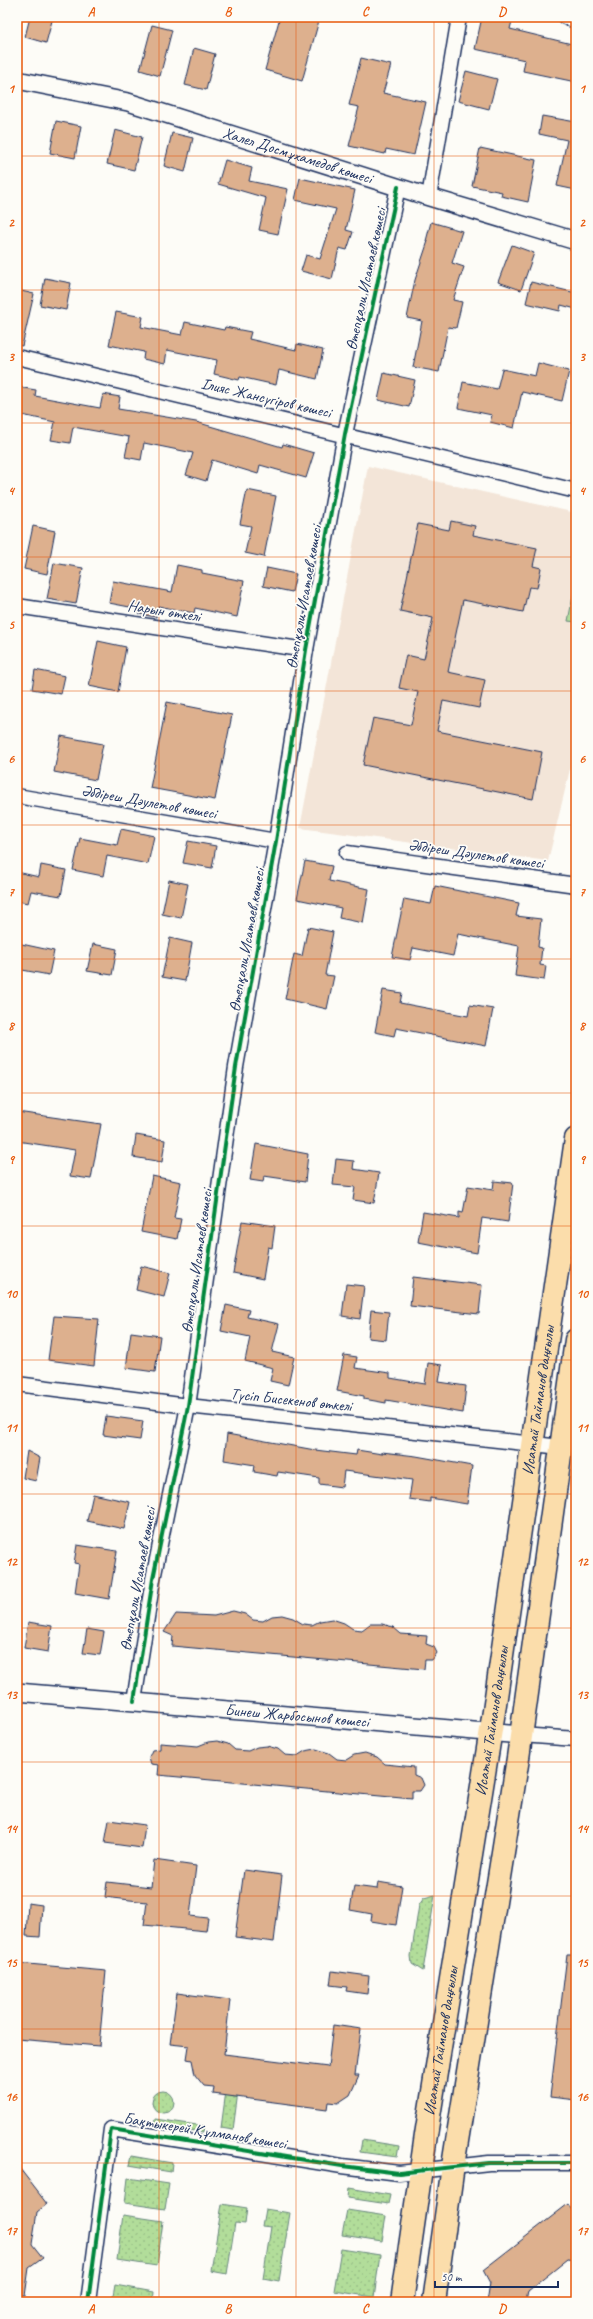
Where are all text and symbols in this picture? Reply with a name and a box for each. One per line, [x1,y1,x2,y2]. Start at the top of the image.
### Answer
text: A [88,4,96,20]
text: B [225,4,233,20]
text: C [362,4,370,20]
text: D [498,4,507,20]
text: 1 [8,81,16,97]
text: 1 [579,81,587,97]
street label: Халел Досмұхамедов көшесі [220,123,377,189]
street label: Өтепқали Исатаев көшесі [341,204,391,352]
text: 2 [8,215,15,231]
text: 2 [579,215,586,231]
text: 3 [8,349,15,365]
text: 3 [579,349,586,365]
street label: Ілияс Жансүгіров көшесі [199,373,335,423]
text: 4 [8,483,16,499]
text: 4 [579,483,587,499]
street label: Өтепқали Исатаев көшесі [282,522,327,670]
street label: Нарын өткелі [126,595,204,627]
text: 5 [8,617,15,633]
text: 5 [579,617,586,633]
text: 6 [8,751,15,767]
text: 6 [579,751,586,767]
street label: Әбдіреш Дәулетов көшесі [80,780,220,824]
street label: Әбдіреш Дәулетов көшесі [407,835,547,874]
street label: Өтепқали Исатаев көшесі [225,865,270,1013]
text: 7 [8,884,15,900]
text: 7 [579,884,586,900]
text: 8 [8,1018,16,1034]
text: 8 [579,1018,587,1034]
text: 9 [8,1152,15,1168]
text: 9 [579,1152,586,1168]
street label: Өтепқали Исатаев көшесі [177,1186,217,1334]
text: 10 [5,1286,18,1302]
text: 10 [576,1286,589,1302]
street label: Исатай Тайманов даңғылы [518,1323,559,1476]
street label: Түсіп Бисекенов өткелі [229,1384,355,1417]
text: 11 [5,1420,19,1436]
text: 11 [576,1420,590,1436]
street label: Өтепқали Исатаев көшесі [116,1504,161,1652]
text: 12 [5,1554,18,1570]
text: 12 [576,1554,589,1570]
street label: Исатай Тайманов даңғылы [471,1644,513,1797]
text: 13 [5,1687,18,1703]
text: 13 [576,1687,589,1703]
street label: Бинеш Жарбосынов көшесі [224,1700,372,1732]
text: 14 [5,1821,19,1837]
text: 14 [576,1821,590,1837]
text: 15 [5,1955,18,1971]
text: 15 [576,1955,589,1971]
street label: Исатай Тайманов даңғылы [419,1963,463,2117]
text: 16 [5,2089,18,2105]
text: 16 [576,2089,589,2105]
street label: Бақтыкерей Құлманов көшесі [122,2108,290,2154]
text: 17 [5,2223,18,2239]
text: 17 [576,2223,589,2239]
scale bar [435,2263,558,2289]
text: 50 m [441,2269,463,2285]
text: A [88,2301,96,2317]
text: B [225,2301,233,2317]
text: C [362,2301,370,2317]
text: D [498,2301,507,2317]

